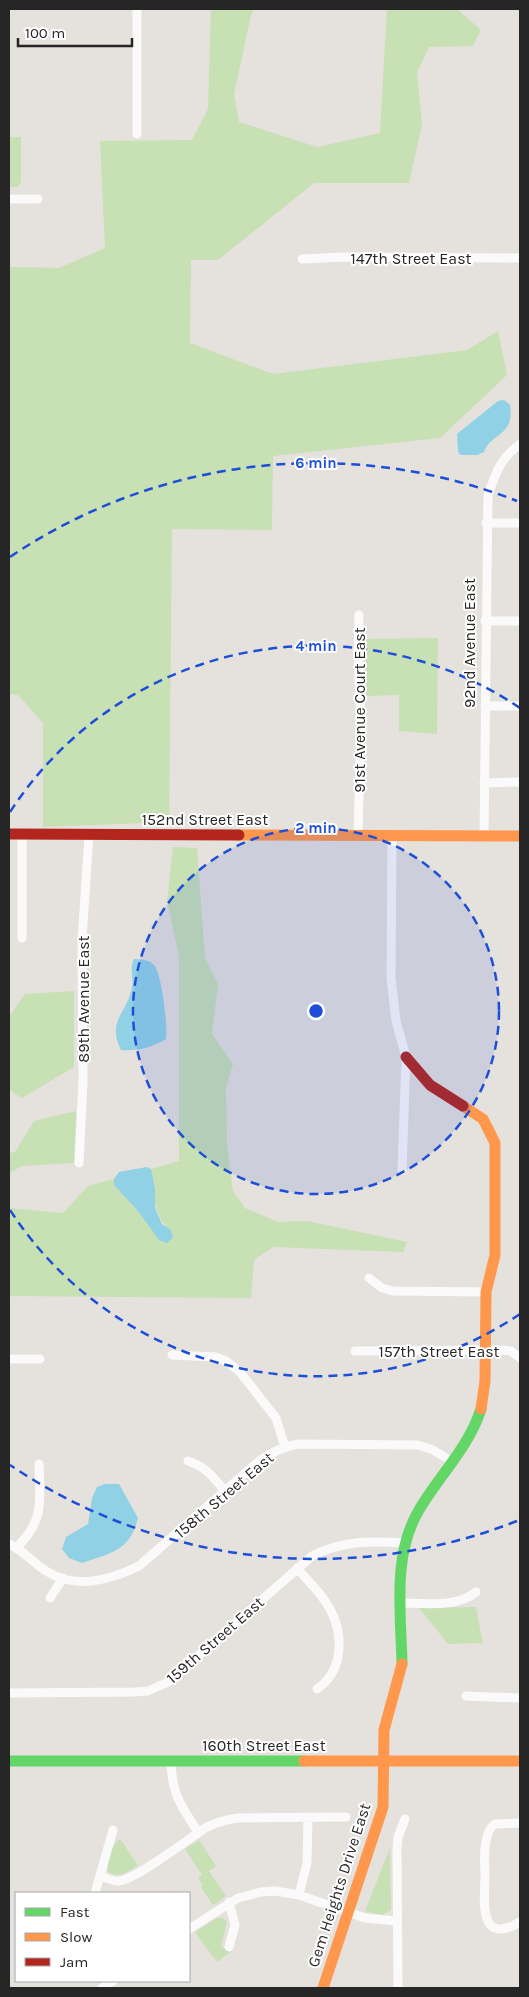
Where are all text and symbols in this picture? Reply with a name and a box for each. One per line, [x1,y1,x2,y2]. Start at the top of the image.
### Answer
scale bar [18,15,131,47]
text: 100 m [25,24,65,42]
street label: 147th Street East [350,249,472,268]
text: 6 min [295,454,337,472]
street label: 92nd Avenue East [460,578,479,708]
street label: 91st Avenue Court East [350,627,369,793]
text: 4 min [295,637,337,655]
street label: 152nd Street East [142,810,268,829]
text: 2 min [295,819,337,837]
street label: 89th Avenue East [74,935,93,1063]
centre of rings [307,1002,325,1020]
street label: 157th Street East [378,1342,500,1361]
street label: 158th Street East [171,1448,277,1542]
street label: 159th Street East [162,1592,268,1688]
street label: 160th Street East [202,1736,326,1755]
street label: Gem Heights Drive East [304,1801,374,1969]
legend [15,1892,190,1982]
text: Fast [60,1903,90,1921]
text: Slow [60,1928,92,1946]
text: Jam [60,1953,88,1971]

